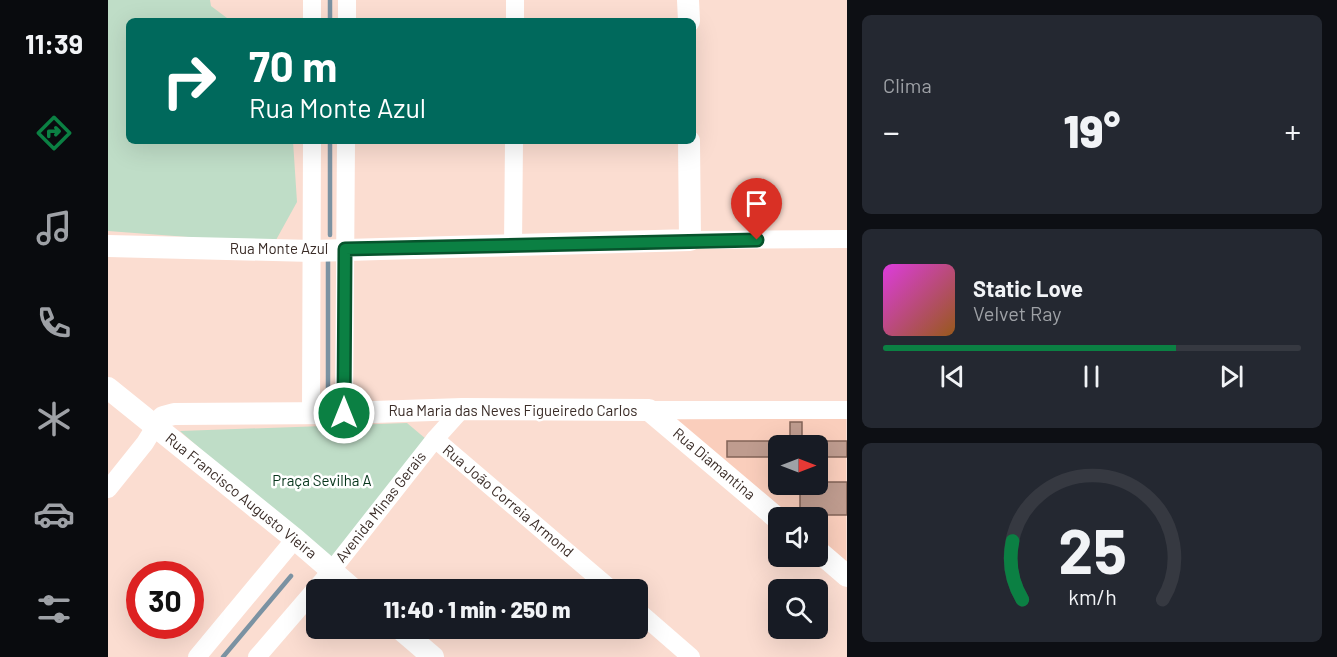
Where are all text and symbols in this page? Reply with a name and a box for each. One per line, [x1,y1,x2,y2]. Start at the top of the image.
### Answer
text: 11:39 [25,27,83,59]
text: 70 m [249,40,337,90]
icon: right [150,42,228,120]
text: Clima [883,73,932,97]
text: Rua Monte Azul [249,91,426,123]
text: 19° [1064,103,1120,157]
text: − [883,111,900,151]
text: + [1285,111,1301,151]
icon: directions [33,112,75,154]
pin [731,178,782,240]
icon: arrive [740,187,773,220]
icon: music [33,207,75,249]
street label: Rua Monte Azul [230,239,328,257]
text: Static Love [973,275,1083,301]
text: Velvet Ray [973,301,1062,325]
icon: phone [33,302,75,344]
icon: previous [936,360,969,393]
icon: pause [1075,360,1108,393]
icon: next [1215,360,1248,393]
position arrow [312,381,376,445]
icon: climate [33,398,75,440]
street label: Rua Maria das Neves Figueiredo Carlos [388,401,638,419]
street label: Rua Diamantina [670,424,759,503]
street label: Rua Francisco Augusto Vieira [162,429,321,562]
north arrow [768,435,828,495]
map controls [768,435,828,639]
street label: Rua João Correia Armond [440,440,578,560]
street label: Avenida Minas Gerais [331,447,429,566]
park label: Praça Sevilha A [272,471,372,489]
icon: car [33,493,75,535]
button: sound [768,507,828,567]
text: 25 [1058,512,1126,586]
speed limit sign: 30 [126,561,204,639]
button: search [768,579,828,639]
text: km/h [1068,584,1116,609]
icon: filters [33,588,75,630]
text: 11:40 · 1 min · 250 m [383,596,571,622]

